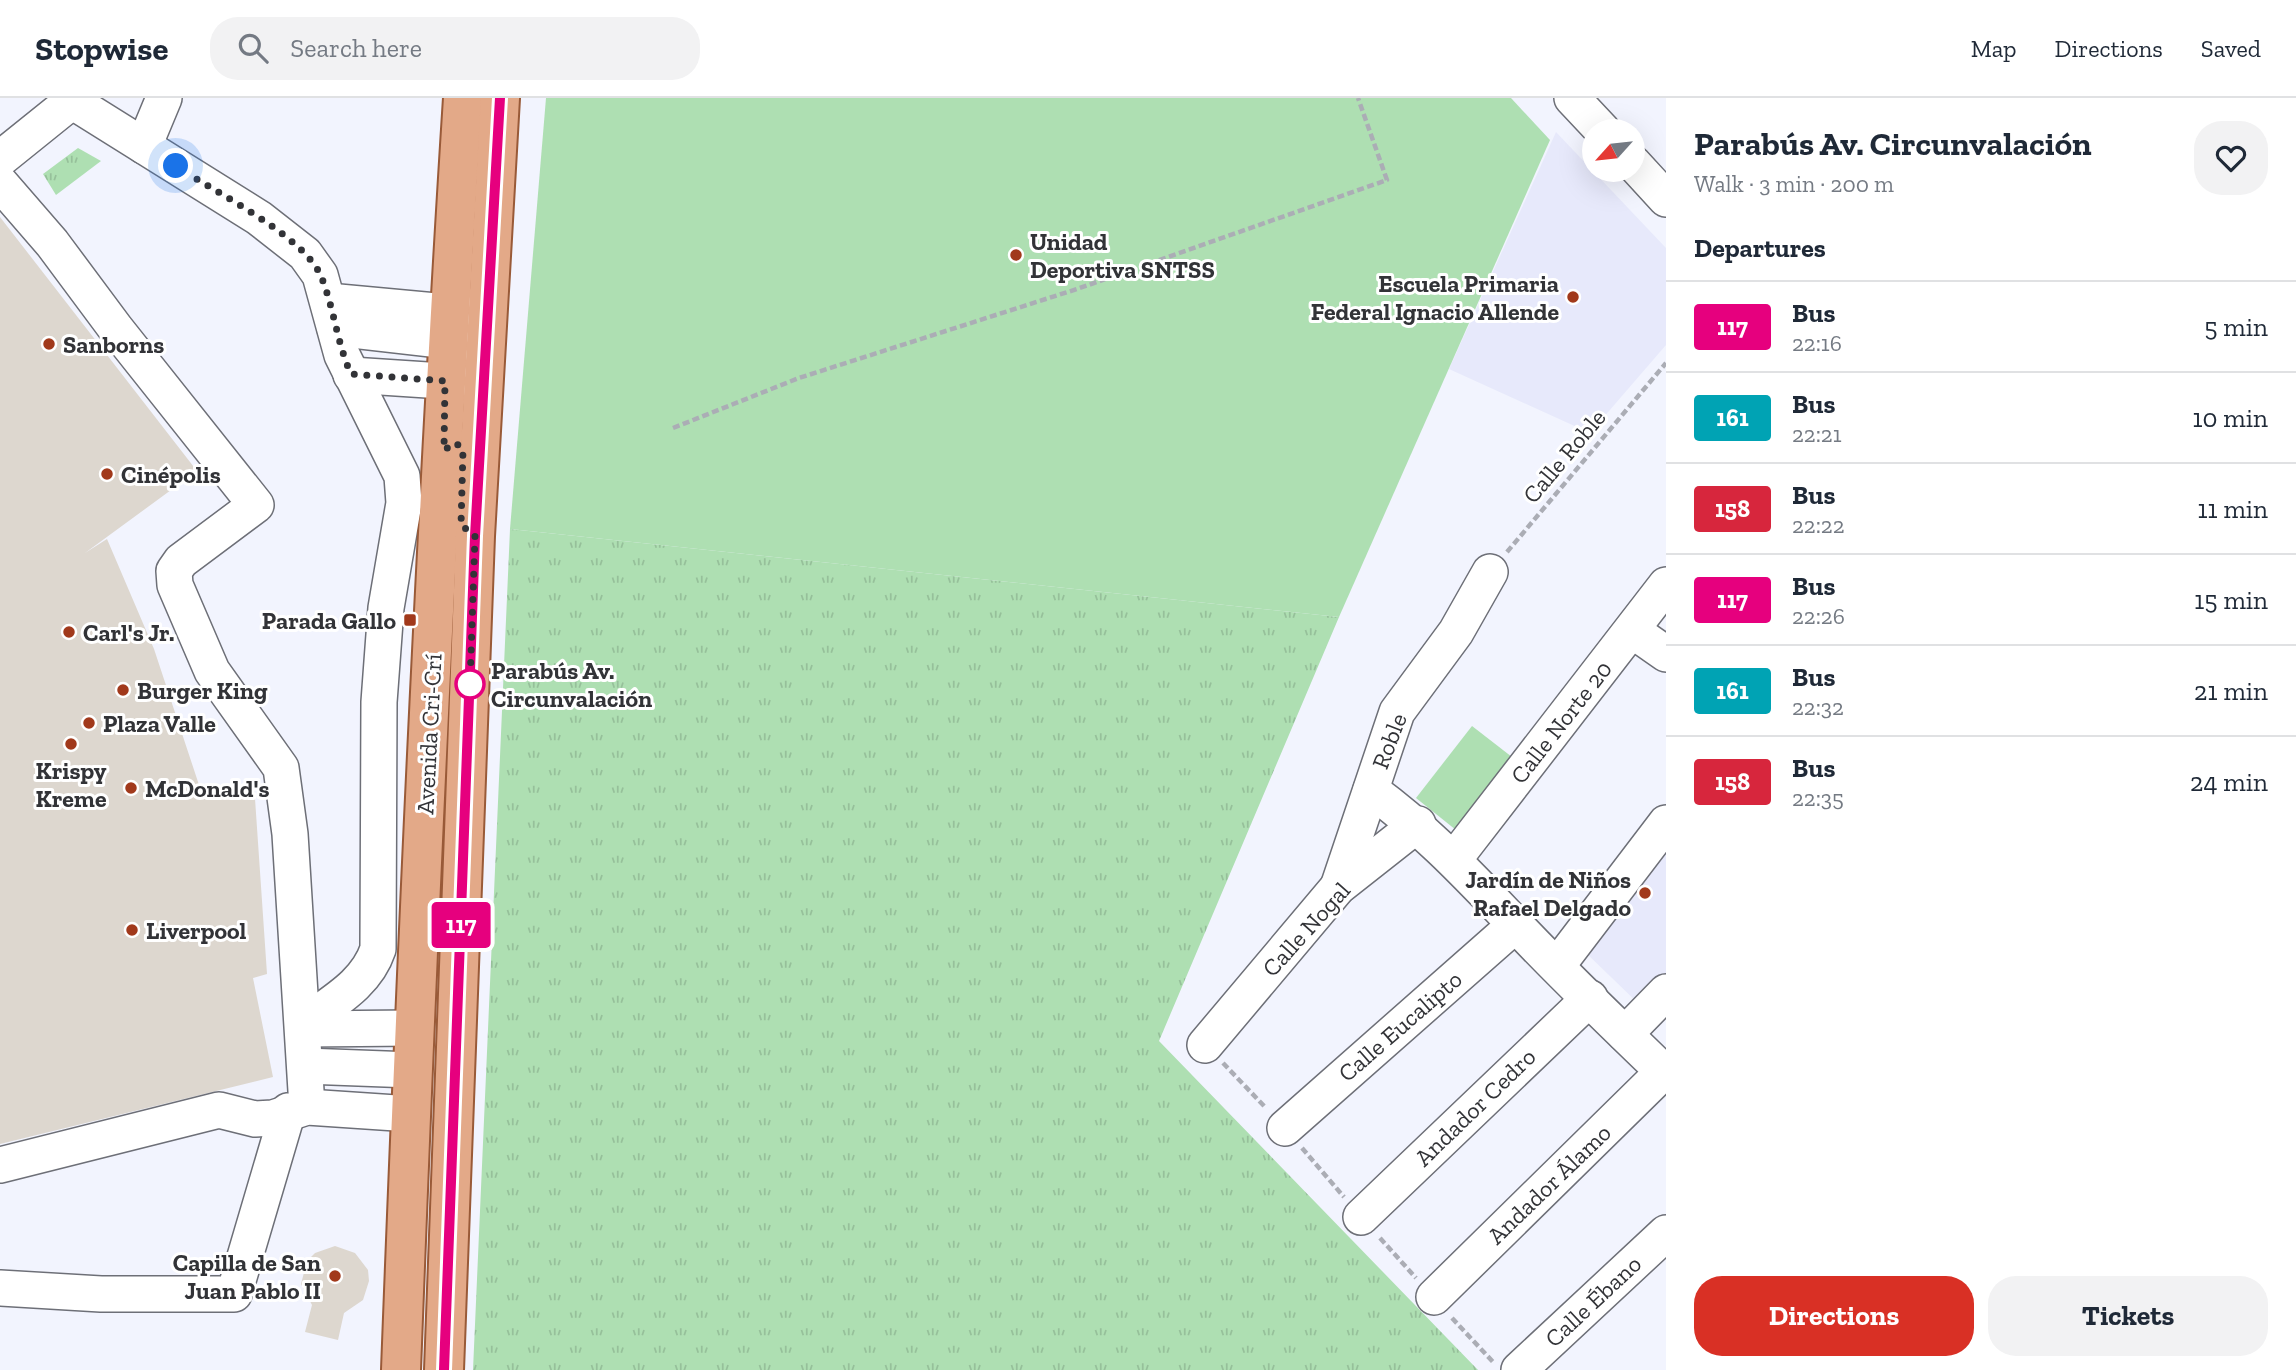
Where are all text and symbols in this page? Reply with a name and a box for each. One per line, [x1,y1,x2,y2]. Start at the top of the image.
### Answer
search box [210,17,700,80]
text: Stopwise [35,29,168,68]
icon: search [234,29,272,67]
text: Search here [290,32,422,64]
text: Map [1971,34,2017,63]
text: Directions [2055,34,2163,63]
text: Saved [2201,34,2261,63]
north arrow [1582,119,1645,182]
map controls [1582,119,1645,182]
button: heart [2194,121,2268,195]
text: Parabús Av. Circunvalación [1694,124,2091,163]
your location [158,148,193,183]
text: Walk · 3 min · 200 m [1694,170,1894,198]
place label: Unidad Deportiva SNTSS [1030,227,1215,284]
text: Departures [1694,232,1826,264]
marker: Unidad Deportiva SNTSS [1008,247,1024,263]
place label: Escuela Primaria Federal Ignacio Allende [1311,269,1559,326]
marker: Escuela Primaria Federal Ignacio Allende [1565,289,1581,305]
text: Bus [1792,297,1835,329]
text: 5 min [2204,311,2268,343]
text: 117 [1717,312,1748,341]
text: 22:16 [1792,329,1842,357]
place label: Sanborns [63,330,164,359]
marker: Sanborns [41,336,57,352]
text: Bus [1792,388,1835,420]
text: 10 min [2192,402,2268,434]
street label: Calle Roble [1516,403,1612,509]
text: 161 [1716,403,1749,432]
text: 22:21 [1792,420,1842,448]
place label: Cinépolis [121,460,221,489]
marker: Cinépolis [99,466,115,482]
text: Bus [1792,479,1835,511]
text: 11 min [2197,493,2268,525]
text: 158 [1715,494,1750,523]
text: 22:22 [1792,511,1845,539]
text: Bus [1792,570,1835,602]
text: 15 min [2194,584,2268,616]
text: 117 [1717,585,1748,614]
text: 22:26 [1792,602,1845,630]
place label: Parada Gallo [262,606,396,635]
marker: Parada Gallo [402,612,418,628]
place label: Carl's Jr. [83,618,174,647]
marker: Carl's Jr. [61,624,77,640]
street label: Avenida Cri-Crí [410,653,448,815]
street label: Calle Norte 20 [1504,655,1618,789]
place label: Parabús Av. Circunvalación [491,656,652,713]
text: Bus [1792,661,1835,693]
marker: Parabús Av. Circunvalación [455,669,485,699]
text: 21 min [2194,675,2268,707]
place label: Burger King [137,676,268,705]
text: 161 [1716,676,1749,705]
marker: Burger King [115,682,131,698]
text: 22:32 [1792,693,1844,721]
place label: Plaza Valle [103,709,216,738]
street label: Roble [1365,709,1413,773]
marker: Plaza Valle [81,715,97,731]
marker: Krispy Kreme [63,736,79,752]
text: Bus [1792,752,1835,784]
place label: Krispy Kreme [36,756,107,813]
text: 24 min [2190,766,2268,798]
text: 158 [1715,767,1750,796]
place label: McDonald's [145,774,269,803]
marker: McDonald's [123,780,139,796]
text: 22:35 [1792,784,1844,812]
place label: Jardín de Niños Rafael Delgado [1465,865,1631,922]
street label: Calle Nogal [1256,876,1356,982]
marker: Jardín de Niños Rafael Delgado [1637,885,1653,901]
line badge: 117 [421,902,501,948]
text: 117 [446,910,476,939]
place label: Liverpool [146,916,247,945]
marker: Liverpool [124,922,140,938]
street label: Calle Eucalipto [1332,964,1468,1088]
street label: Andador Cedro [1408,1042,1542,1172]
street label: Andador Álamo [1481,1118,1617,1250]
place label: Capilla de San Juan Pablo II [173,1248,321,1305]
street label: Calle Ébano [1539,1249,1647,1353]
marker: Capilla de San Juan Pablo II [327,1268,343,1284]
button: Directions [1694,1276,1974,1356]
button: Tickets [1988,1276,2268,1356]

